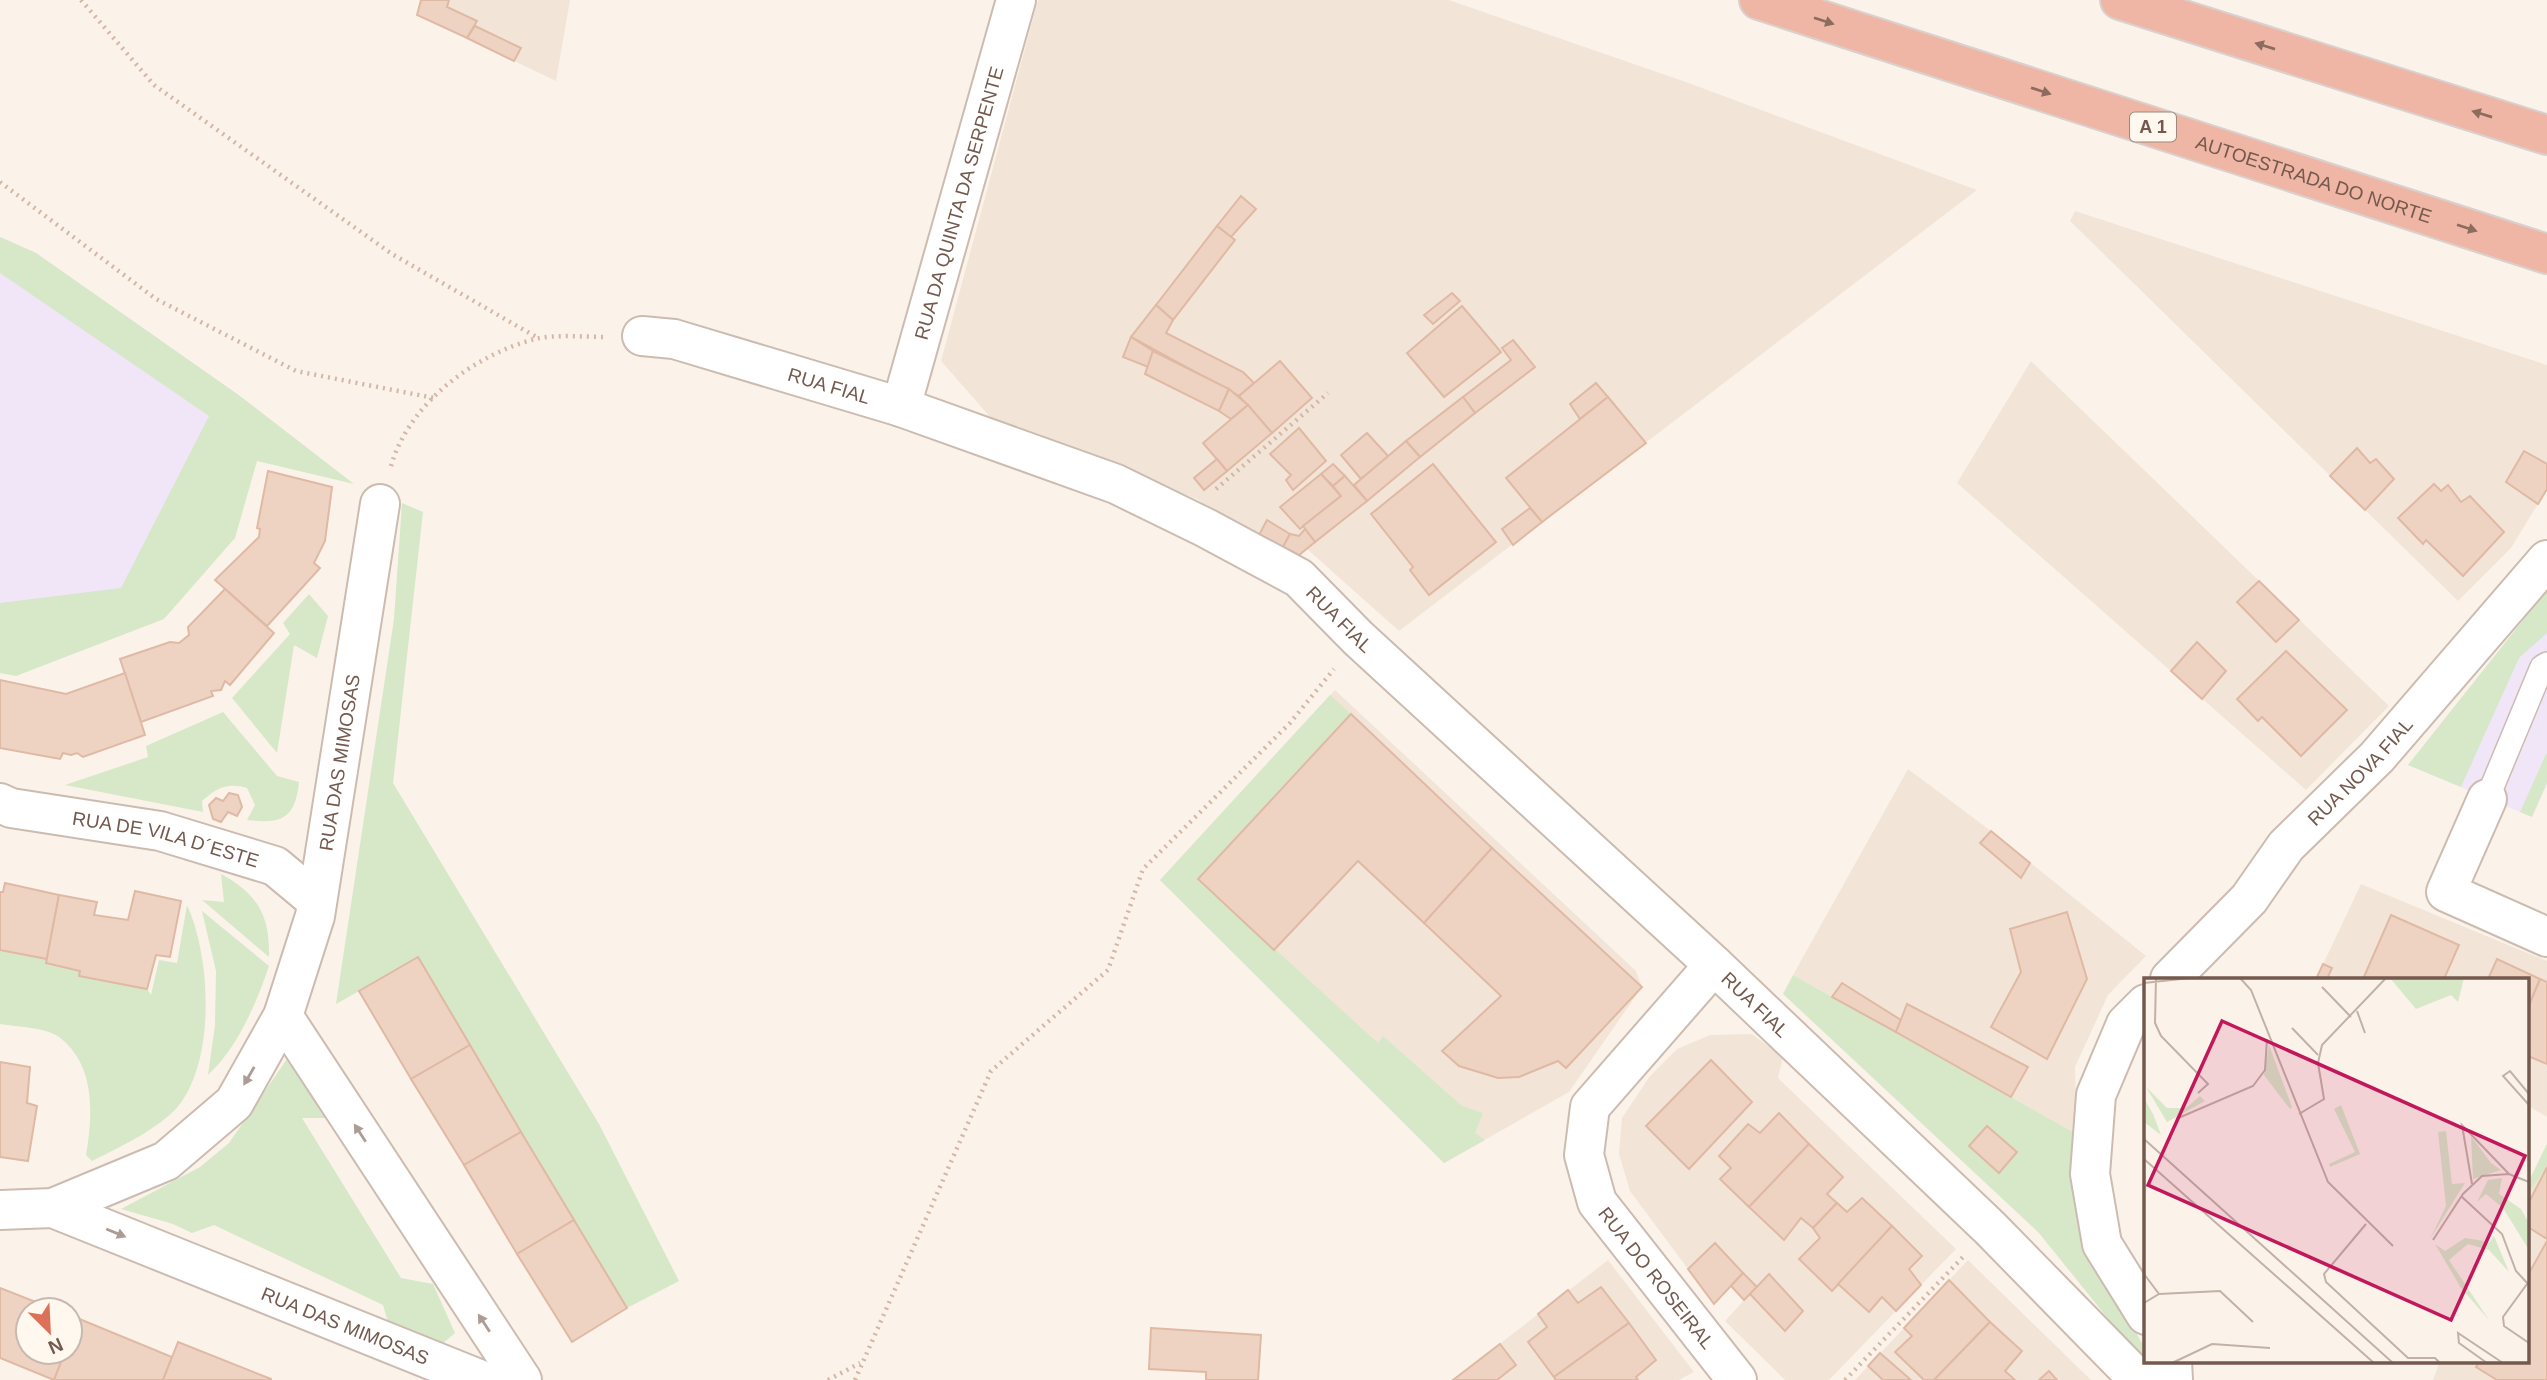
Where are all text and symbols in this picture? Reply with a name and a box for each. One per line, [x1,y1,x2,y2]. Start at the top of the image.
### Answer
one-way arrow [1814,16,1835,27]
one-way arrow [2254,40,2275,50]
street label: RUA DA QUINTA DA SERPENTE [910,64,1007,342]
one-way arrow [2031,86,2052,97]
one-way arrow [2471,108,2492,119]
road number: A 1 [2130,112,2176,142]
street label: AUTOESTRADA DO NORTE [2193,131,2434,227]
one-way arrow [2457,224,2478,234]
street label: RUA FIAL [786,363,873,408]
street label: RUA FIAL [1302,582,1377,656]
street label: RUA DAS MIMOSAS [315,673,363,852]
street label: RUA NOVA FIAL [2303,714,2416,830]
street label: RUA DE VILA D´ESTE [71,807,261,871]
street label: RUA FIAL [1718,968,1793,1041]
inset map [2144,978,2530,1362]
one-way arrow [243,1066,256,1085]
one-way arrow [353,1123,366,1142]
street label: RUA DO ROSEIRAL [1594,1203,1719,1353]
one-way arrow [106,1228,127,1239]
street label: RUA DAS MIMOSAS [259,1282,432,1368]
north arrow [14,1296,84,1366]
one-way arrow [478,1313,491,1333]
text: N [45,1334,66,1358]

